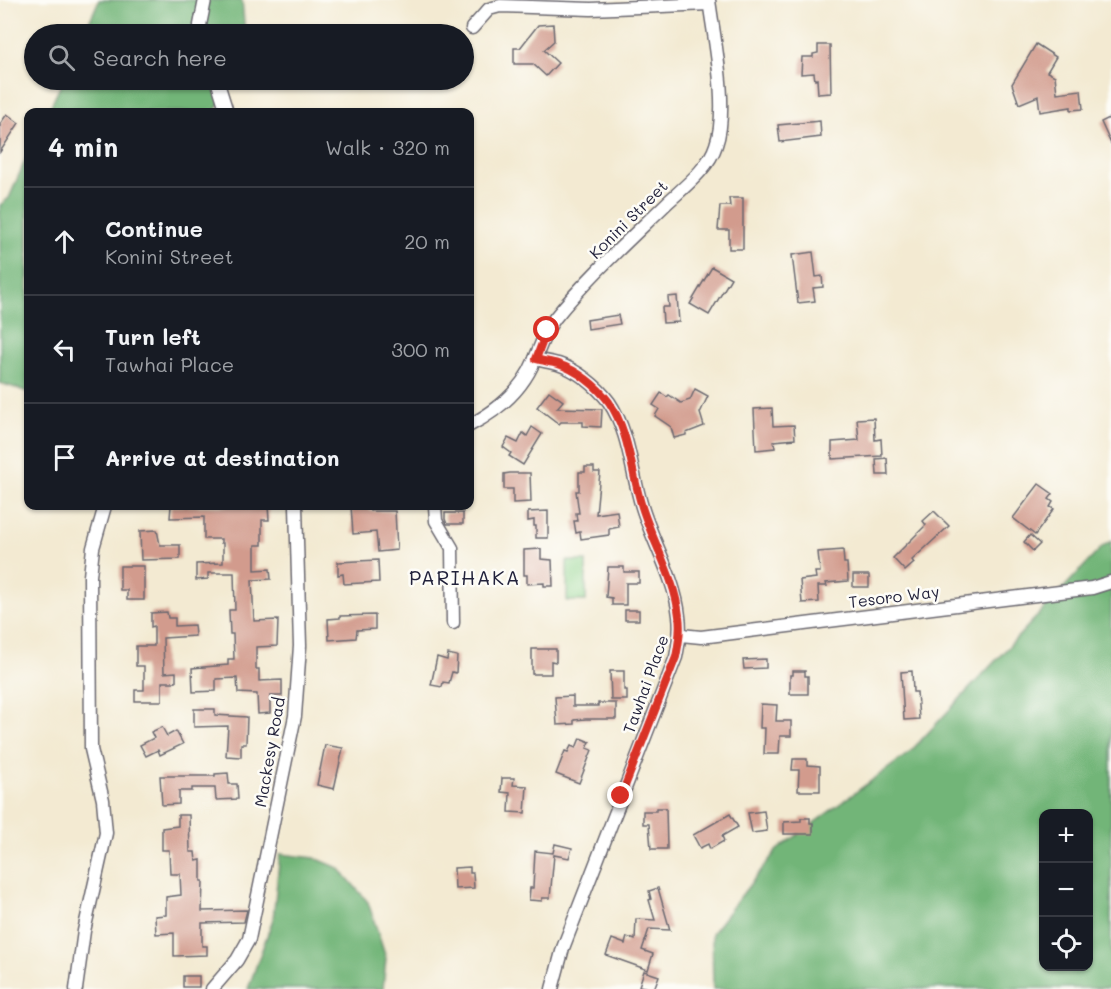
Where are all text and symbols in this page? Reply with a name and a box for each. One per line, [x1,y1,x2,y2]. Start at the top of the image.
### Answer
search box [24,24,474,90]
icon: search [45,41,78,74]
text: Search here [93,43,227,72]
text: 4 min [48,130,118,164]
text: Walk · 320 m [325,134,450,160]
street label: Konini Street [584,175,672,263]
text: Continue [105,214,203,243]
icon: ahead [48,225,81,258]
text: 20 m [404,228,450,254]
text: Konini Street [105,243,233,269]
route start [533,316,559,342]
text: Turn left [105,322,201,351]
icon: left [48,333,81,366]
text: 300 m [391,336,450,362]
text: Tawhai Place [105,351,234,377]
icon: arrive [48,441,81,474]
text: Arrive at destination [105,443,340,472]
district label: PARIHAKA [409,564,521,590]
street label: Tesoro Way [848,580,940,612]
street label: Tawhai Place [617,632,673,736]
street label: Mackesy Road [249,695,289,809]
route end [607,782,633,808]
map controls [1039,809,1093,971]
button: + [1039,809,1093,863]
button: − [1039,863,1093,917]
button: locate [1039,917,1093,971]

